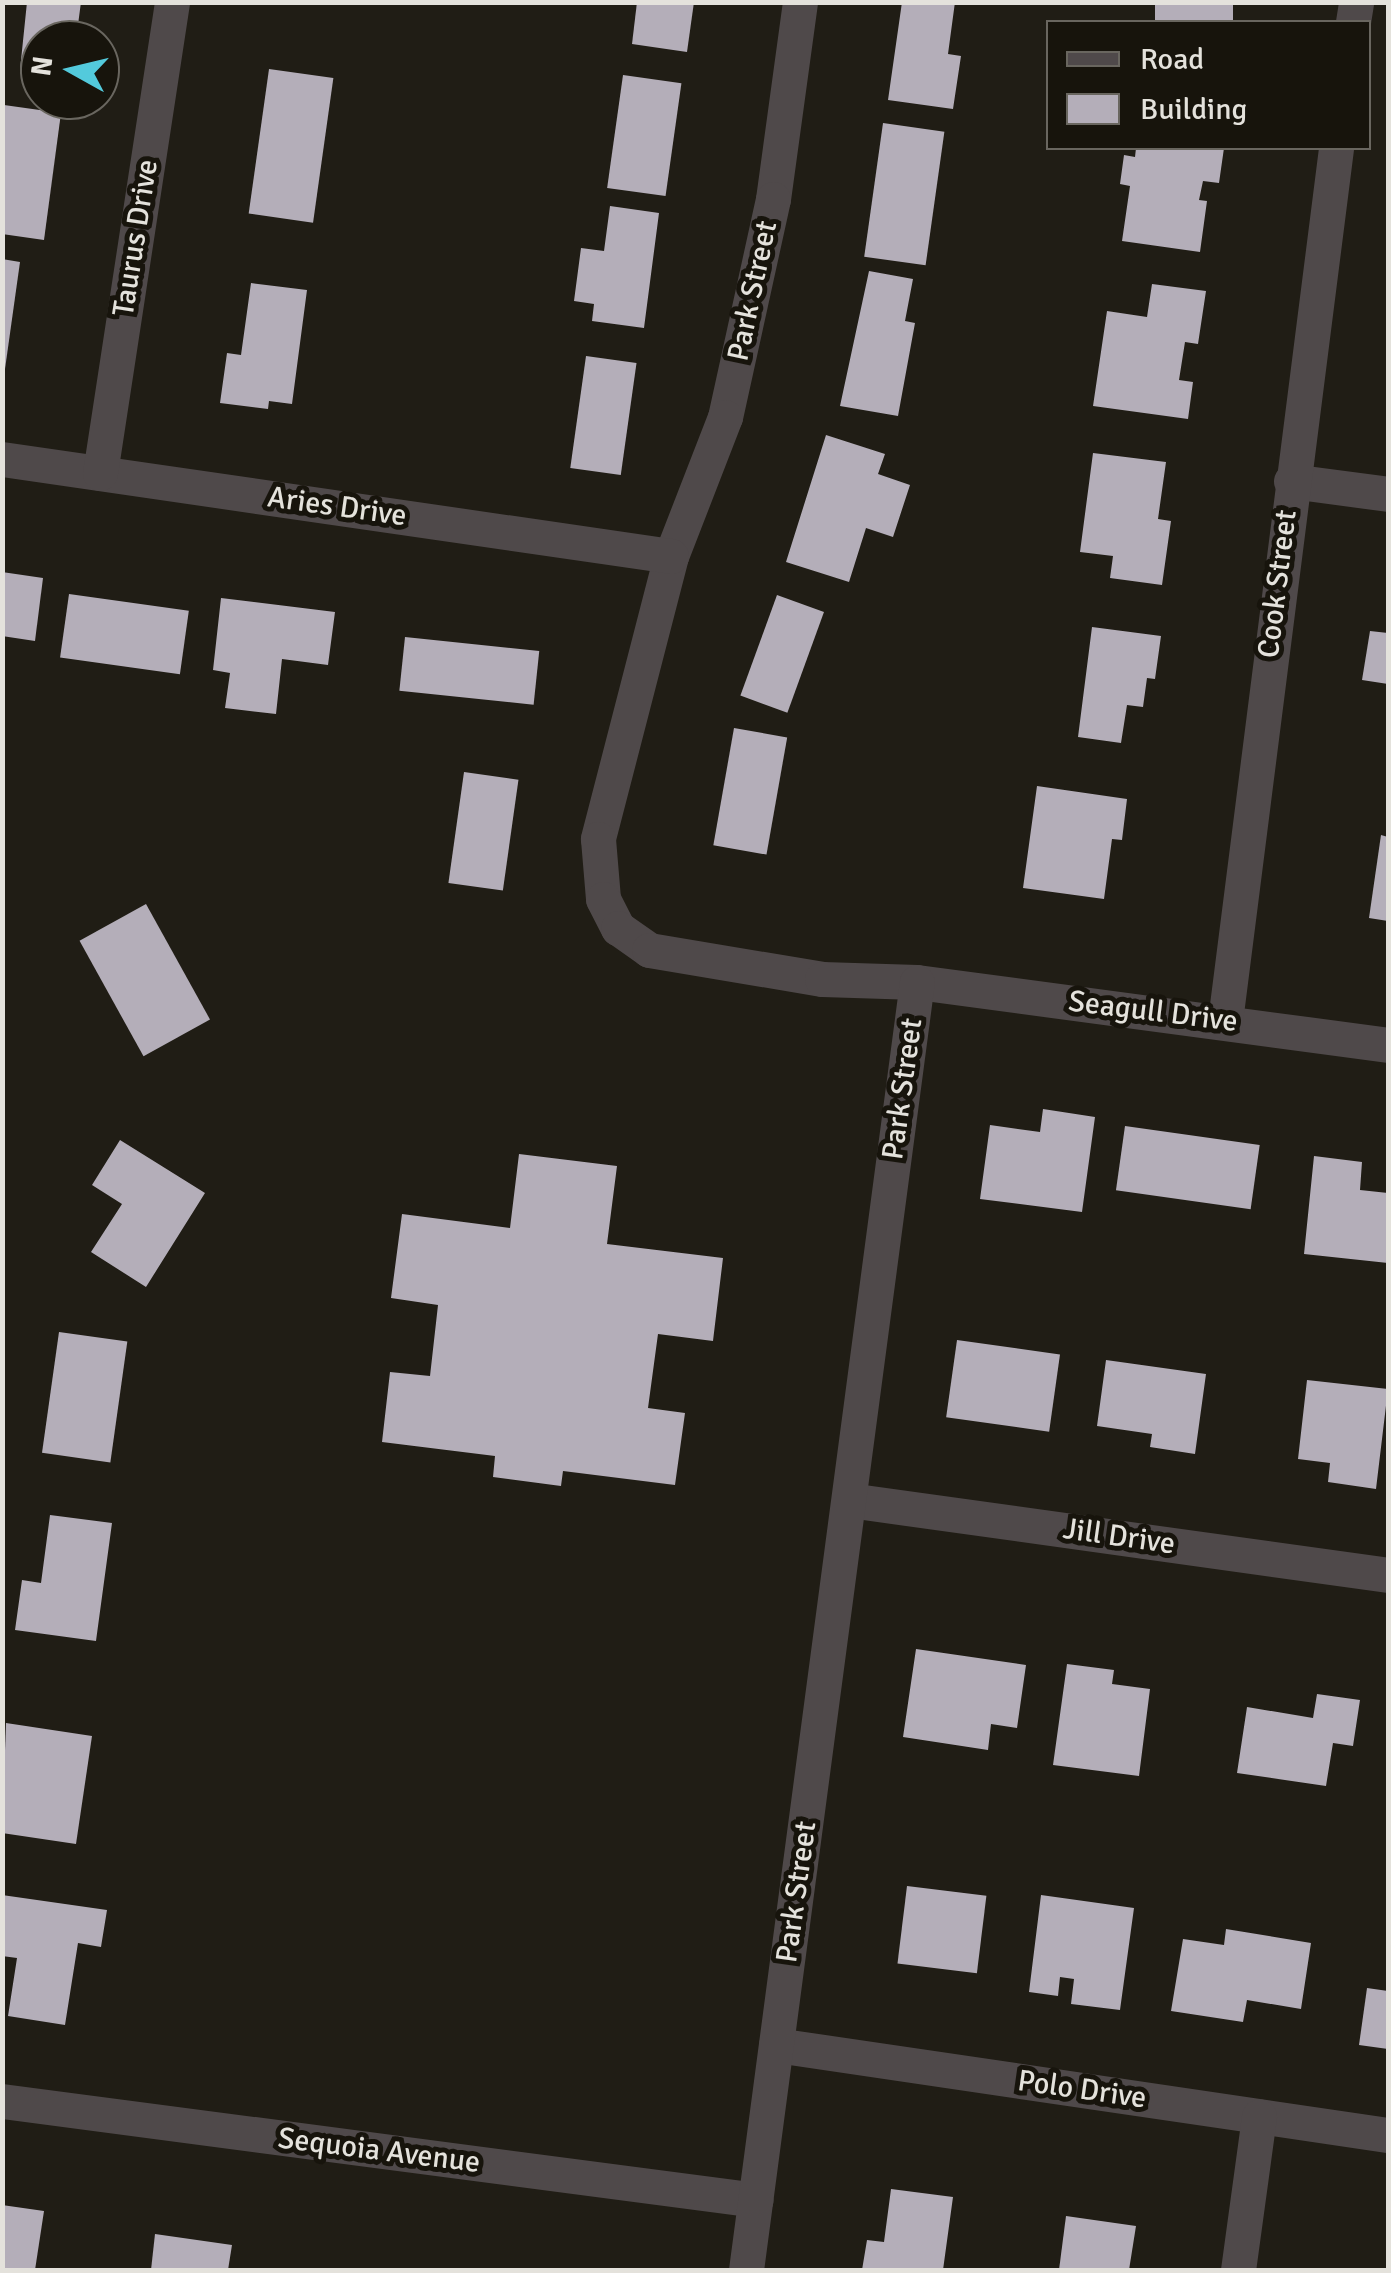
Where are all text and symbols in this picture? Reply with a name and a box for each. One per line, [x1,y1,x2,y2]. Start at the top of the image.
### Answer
north arrow [20,20,120,120]
legend [1046,20,1371,150]
text: Road [1140,41,1204,78]
text: N [24,54,60,78]
text: Building [1140,91,1247,128]
street label: Taurus Drive [106,157,166,319]
street label: Park Street [721,218,785,364]
street label: Aries Drive [265,479,409,535]
street label: Cook Street [1251,508,1305,660]
street label: Seagull Drive [1066,984,1240,1040]
street label: Park Street [875,1016,931,1162]
street label: Jill Drive [1061,1511,1177,1563]
street label: Park Street [769,1819,825,1965]
street label: Polo Drive [1015,2063,1149,2117]
street label: Sequoia Avenue [276,2121,482,2181]

